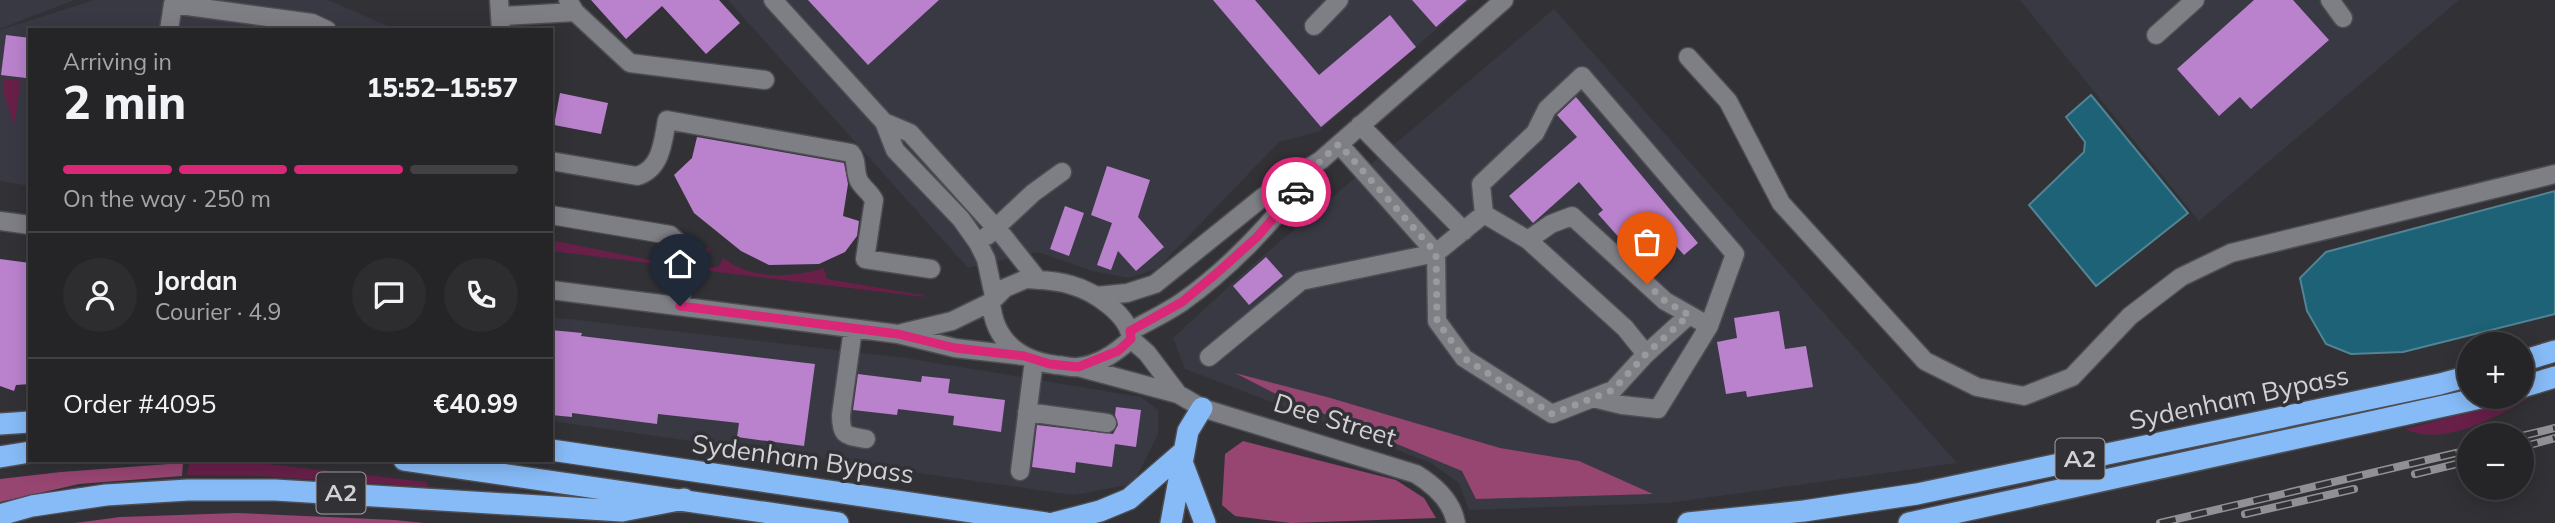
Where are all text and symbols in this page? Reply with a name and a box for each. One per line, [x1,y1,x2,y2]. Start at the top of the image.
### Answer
text: Arriving in [63,47,172,76]
text: 15:52–15:57 [367,71,518,104]
text: 2 min [63,73,186,131]
courier [1261,157,1331,227]
icon: car [1277,173,1315,211]
text: On the way · 250 m [63,184,271,213]
pin [1617,212,1677,284]
icon: bag [1628,223,1666,261]
pin [650,234,710,306]
icon: home [661,245,699,283]
button: person [63,258,137,332]
button: chat [352,258,426,332]
button: phone [444,258,518,332]
text: Jordan [155,264,238,297]
text: Courier · 4.9 [155,297,281,326]
map controls [2457,332,2534,500]
button: + [2457,332,2534,409]
street label: Sydenham Bypass [2126,358,2352,437]
street label: Dee Street [1270,385,1400,454]
text: Order #4095 [63,387,216,420]
text: €40.99 [434,387,518,420]
button: − [2457,423,2534,500]
street label: Sydenham Bypass [690,427,916,490]
road number: A2 [2056,438,2104,480]
road number: A2 [316,472,366,514]

